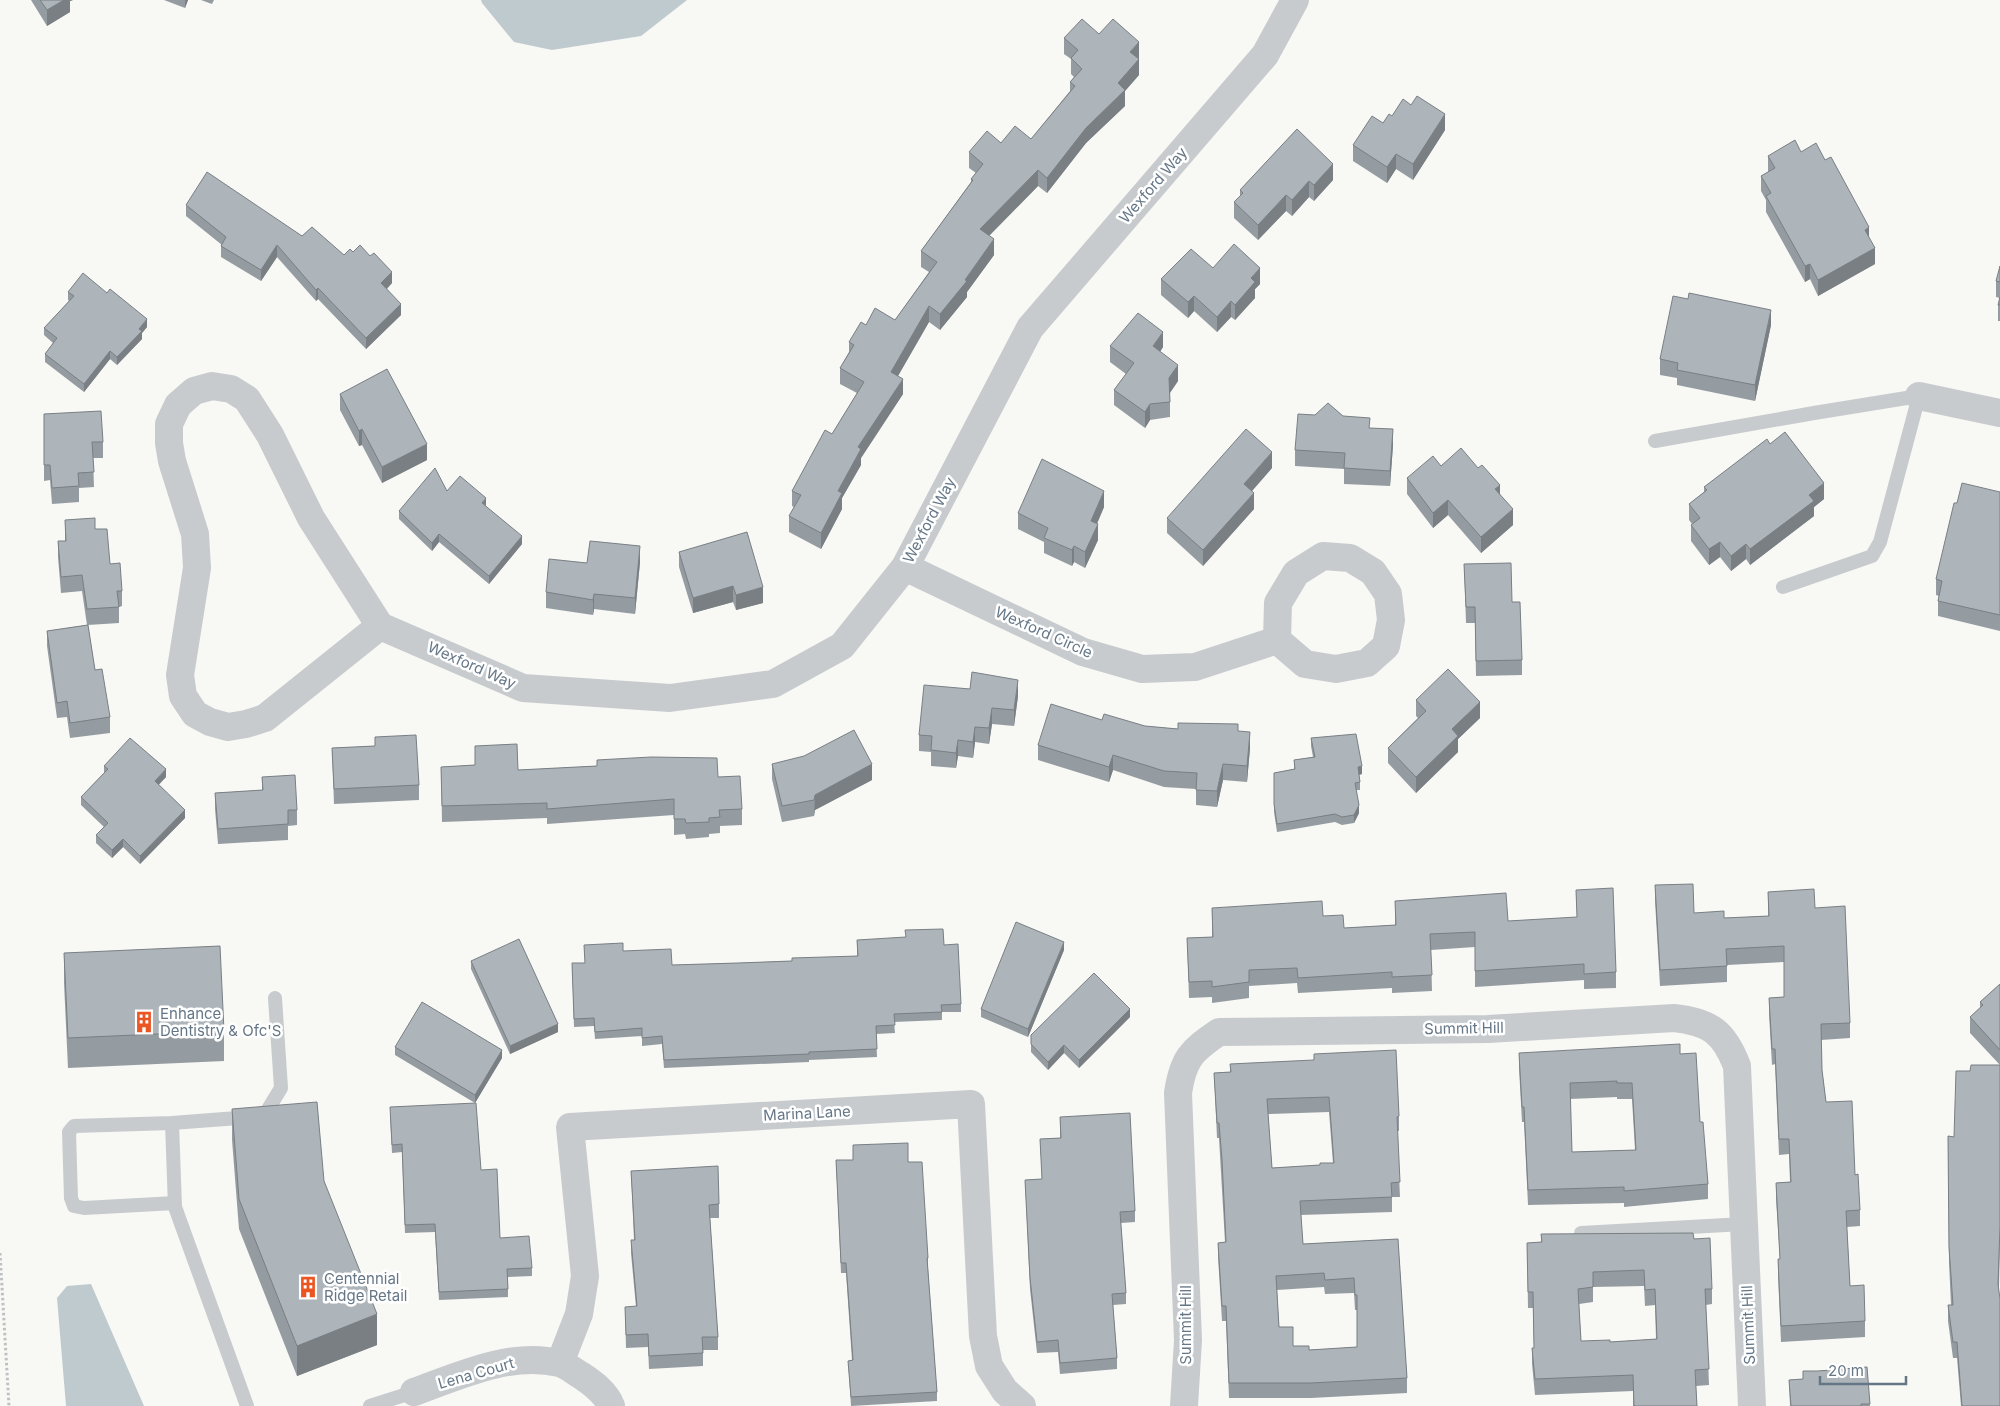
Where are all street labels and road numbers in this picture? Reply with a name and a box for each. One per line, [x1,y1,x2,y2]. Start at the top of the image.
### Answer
street label: Wexford Way [1115,143,1192,227]
street label: Wexford Way [898,473,960,566]
street label: Wexford Circle [992,602,1096,662]
street label: Wexford Way [425,637,520,693]
street label: Summit Hill [1424,1018,1504,1038]
street label: Marina Lane [763,1101,851,1125]
street label: Summit Hill [1176,1285,1195,1365]
street label: Summit Hill [1737,1285,1759,1365]
street label: Lena Court [436,1353,516,1393]

